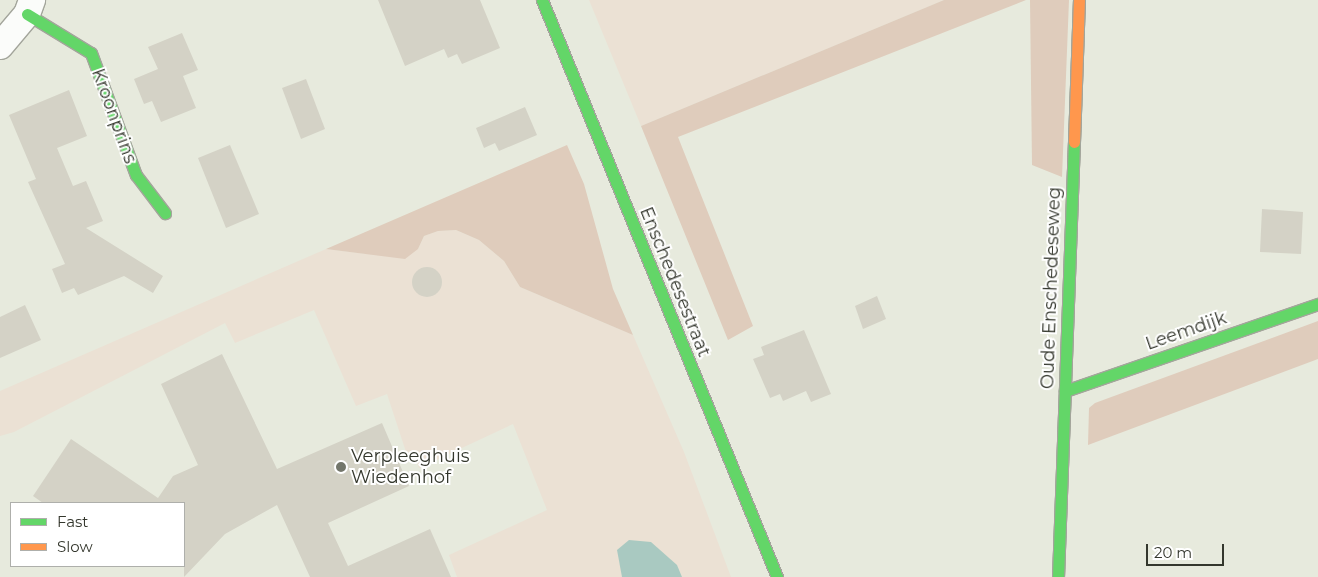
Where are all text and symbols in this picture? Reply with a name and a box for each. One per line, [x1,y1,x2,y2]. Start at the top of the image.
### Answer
street label: Kroonprins [87,66,141,166]
street label: Oude Enschedeseweg [1037,187,1065,389]
street label: Enschedesestraat [635,204,715,360]
street label: Leemdijk [1143,307,1229,355]
place label: Verpleeghuis Wiedenhof [351,446,470,488]
marker: Verpleeghuis Wiedenhof [335,461,347,473]
legend [10,502,185,567]
text: Fast [57,512,88,531]
scale bar [1148,534,1226,566]
text: Slow [57,537,93,556]
text: 20 m [1154,543,1192,562]

